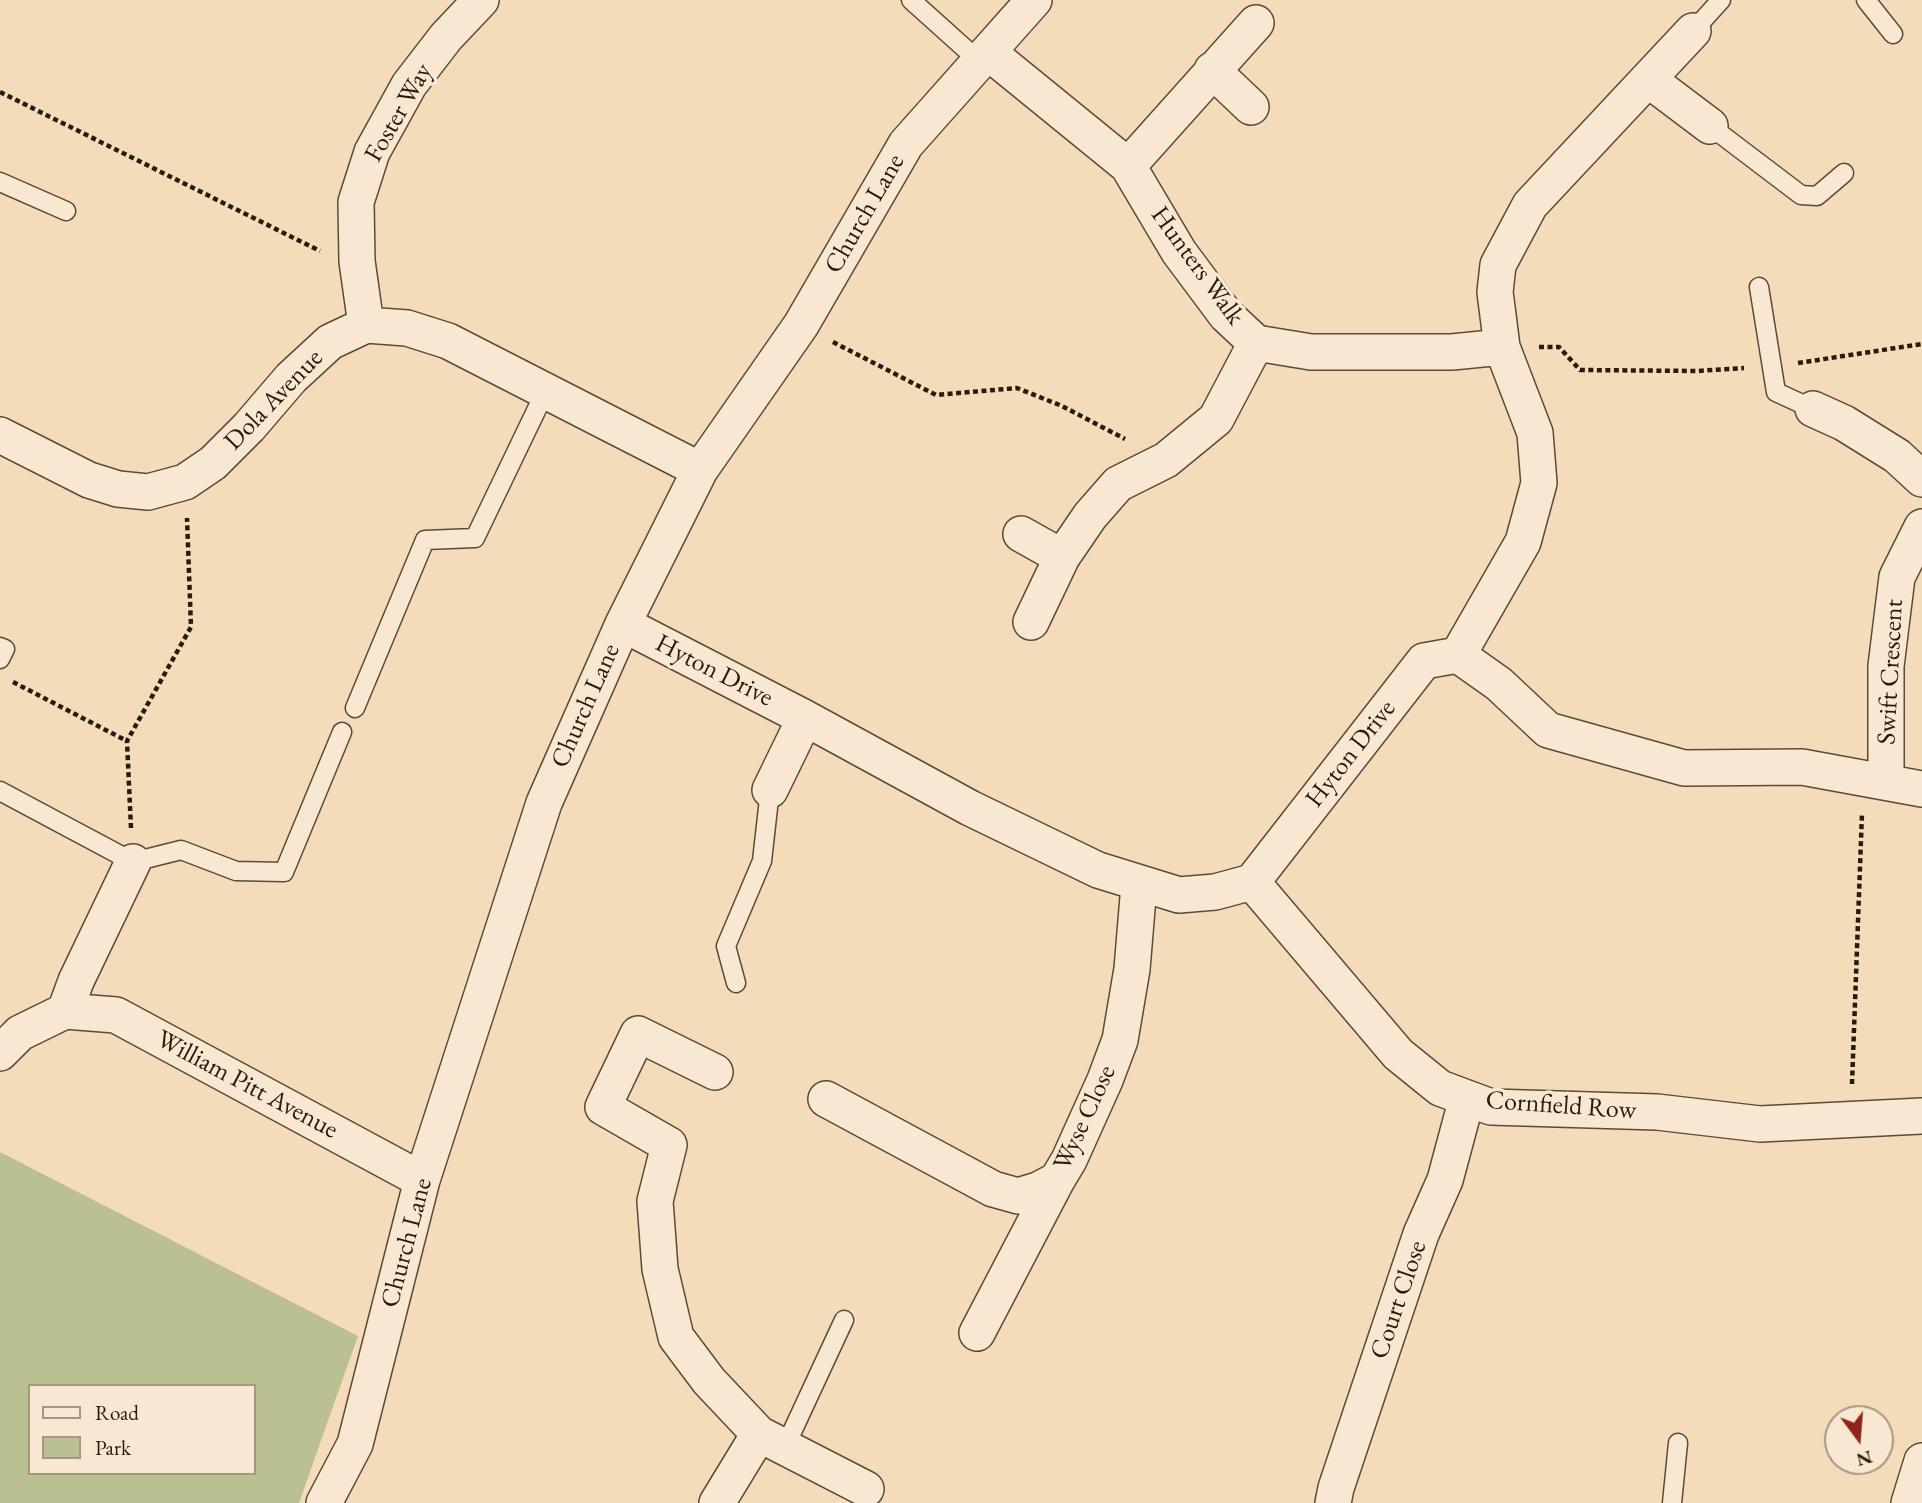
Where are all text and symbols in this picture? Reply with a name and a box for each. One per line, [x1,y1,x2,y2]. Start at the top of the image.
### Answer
street label: Foster Way [358,58,440,168]
street label: Church Lane [818,149,912,279]
street label: Hunters Walk [1143,201,1251,331]
street label: Dola Avenue [218,343,330,457]
street label: Swift Crescent [1872,598,1910,746]
street label: Hyton Drive [650,628,778,714]
street label: Church Lane [545,639,627,773]
street label: Hyton Drive [1299,694,1403,814]
street label: William Pitt Avenue [151,1024,343,1146]
street label: Wyse Close [1047,1060,1123,1176]
street label: Cornfield Row [1485,1085,1637,1127]
street label: Church Lane [375,1175,439,1311]
street label: Court Close [1364,1237,1434,1363]
legend [28,1384,256,1475]
text: Road [95,1399,139,1426]
north arrow [1824,1405,1894,1475]
text: Park [95,1434,131,1461]
text: N [1854,1445,1875,1473]

